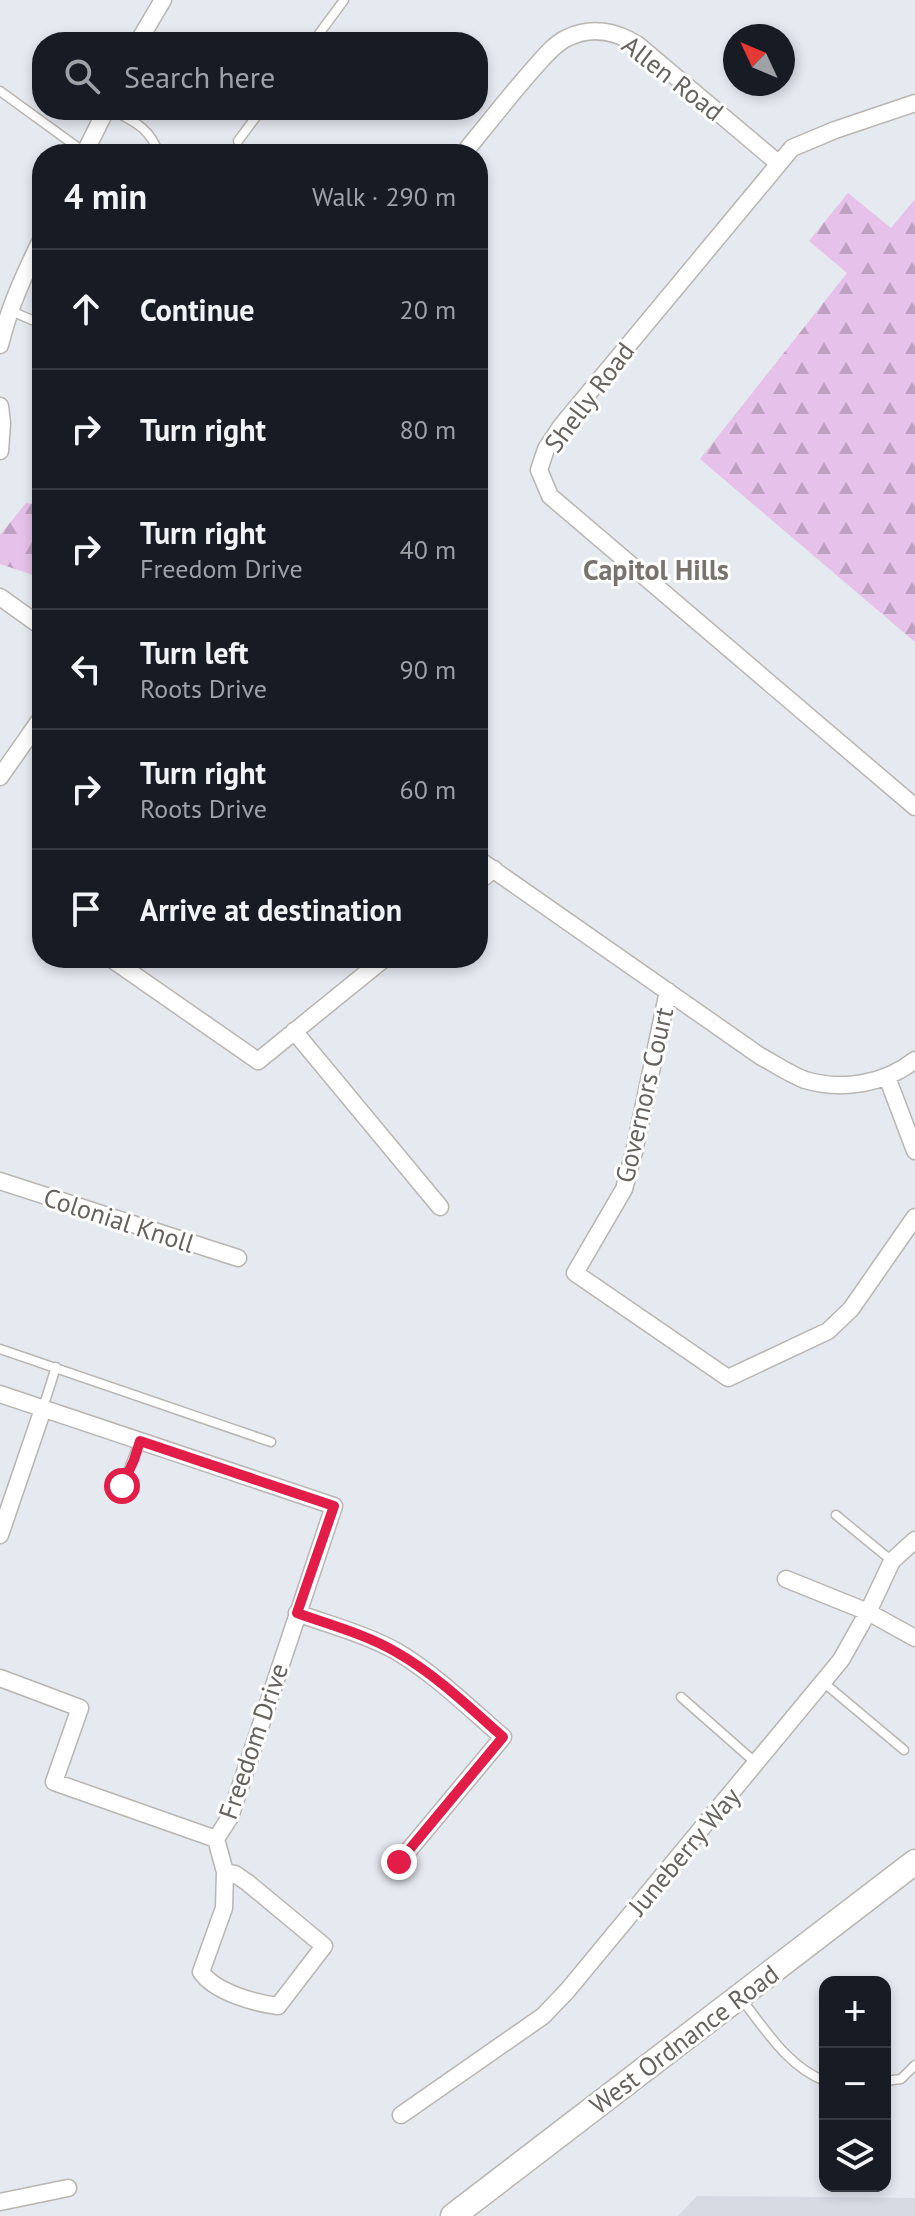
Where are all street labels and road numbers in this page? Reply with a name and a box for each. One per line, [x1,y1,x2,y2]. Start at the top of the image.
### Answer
street label: Allen Road [616,28,730,128]
street label: Shelly Road [537,335,641,459]
street label: Governors Court [608,1004,680,1186]
street label: Colonial Knoll [39,1180,199,1260]
street label: Freedom Drive [211,1659,295,1823]
street label: Juneberry Way [620,1780,747,1923]
street label: West Ordnance Road [583,1957,785,2121]

